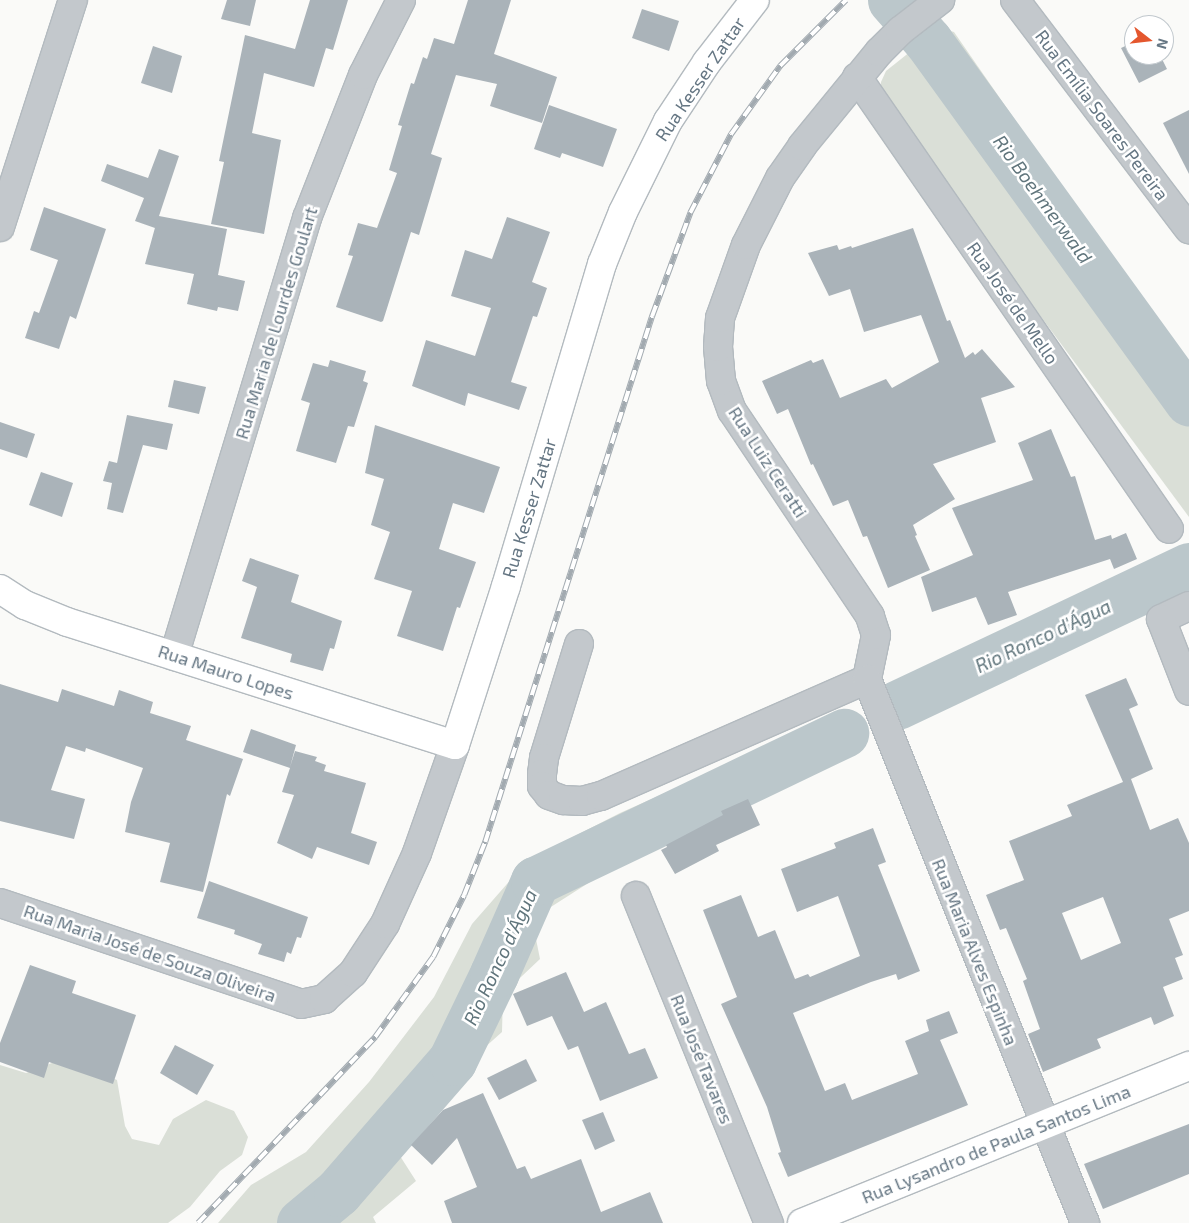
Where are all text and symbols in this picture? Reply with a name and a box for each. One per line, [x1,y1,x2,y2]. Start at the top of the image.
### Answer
street label: Rua Kesser Zattar [650,13,750,145]
north arrow [1124,15,1174,65]
street label: Rua Emília Soares Pereira [1031,26,1173,204]
text: N [1153,37,1173,51]
water label: Rio Boehmerwald [989,130,1097,268]
street label: Rua Maria de Lourdes Goulart [230,204,322,442]
street label: Rua José de Mello [963,237,1063,369]
street label: Rua Luiz Ceratti [724,403,812,521]
street label: Rua Kesser Zattar [497,435,561,581]
water label: Rio Ronco d'Água [972,595,1114,677]
street label: Rua Mauro Lopes [156,640,296,704]
street label: Rua Maria Alves Espinha [928,855,1022,1049]
water label: Rio Ronco d'Água [459,886,541,1028]
street label: Rua Maria José de Souza Oliveira [21,900,279,1006]
street label: Rua José Tavares [666,991,738,1127]
street label: Rua Lysandro de Paula Santos Lima [859,1080,1133,1208]

